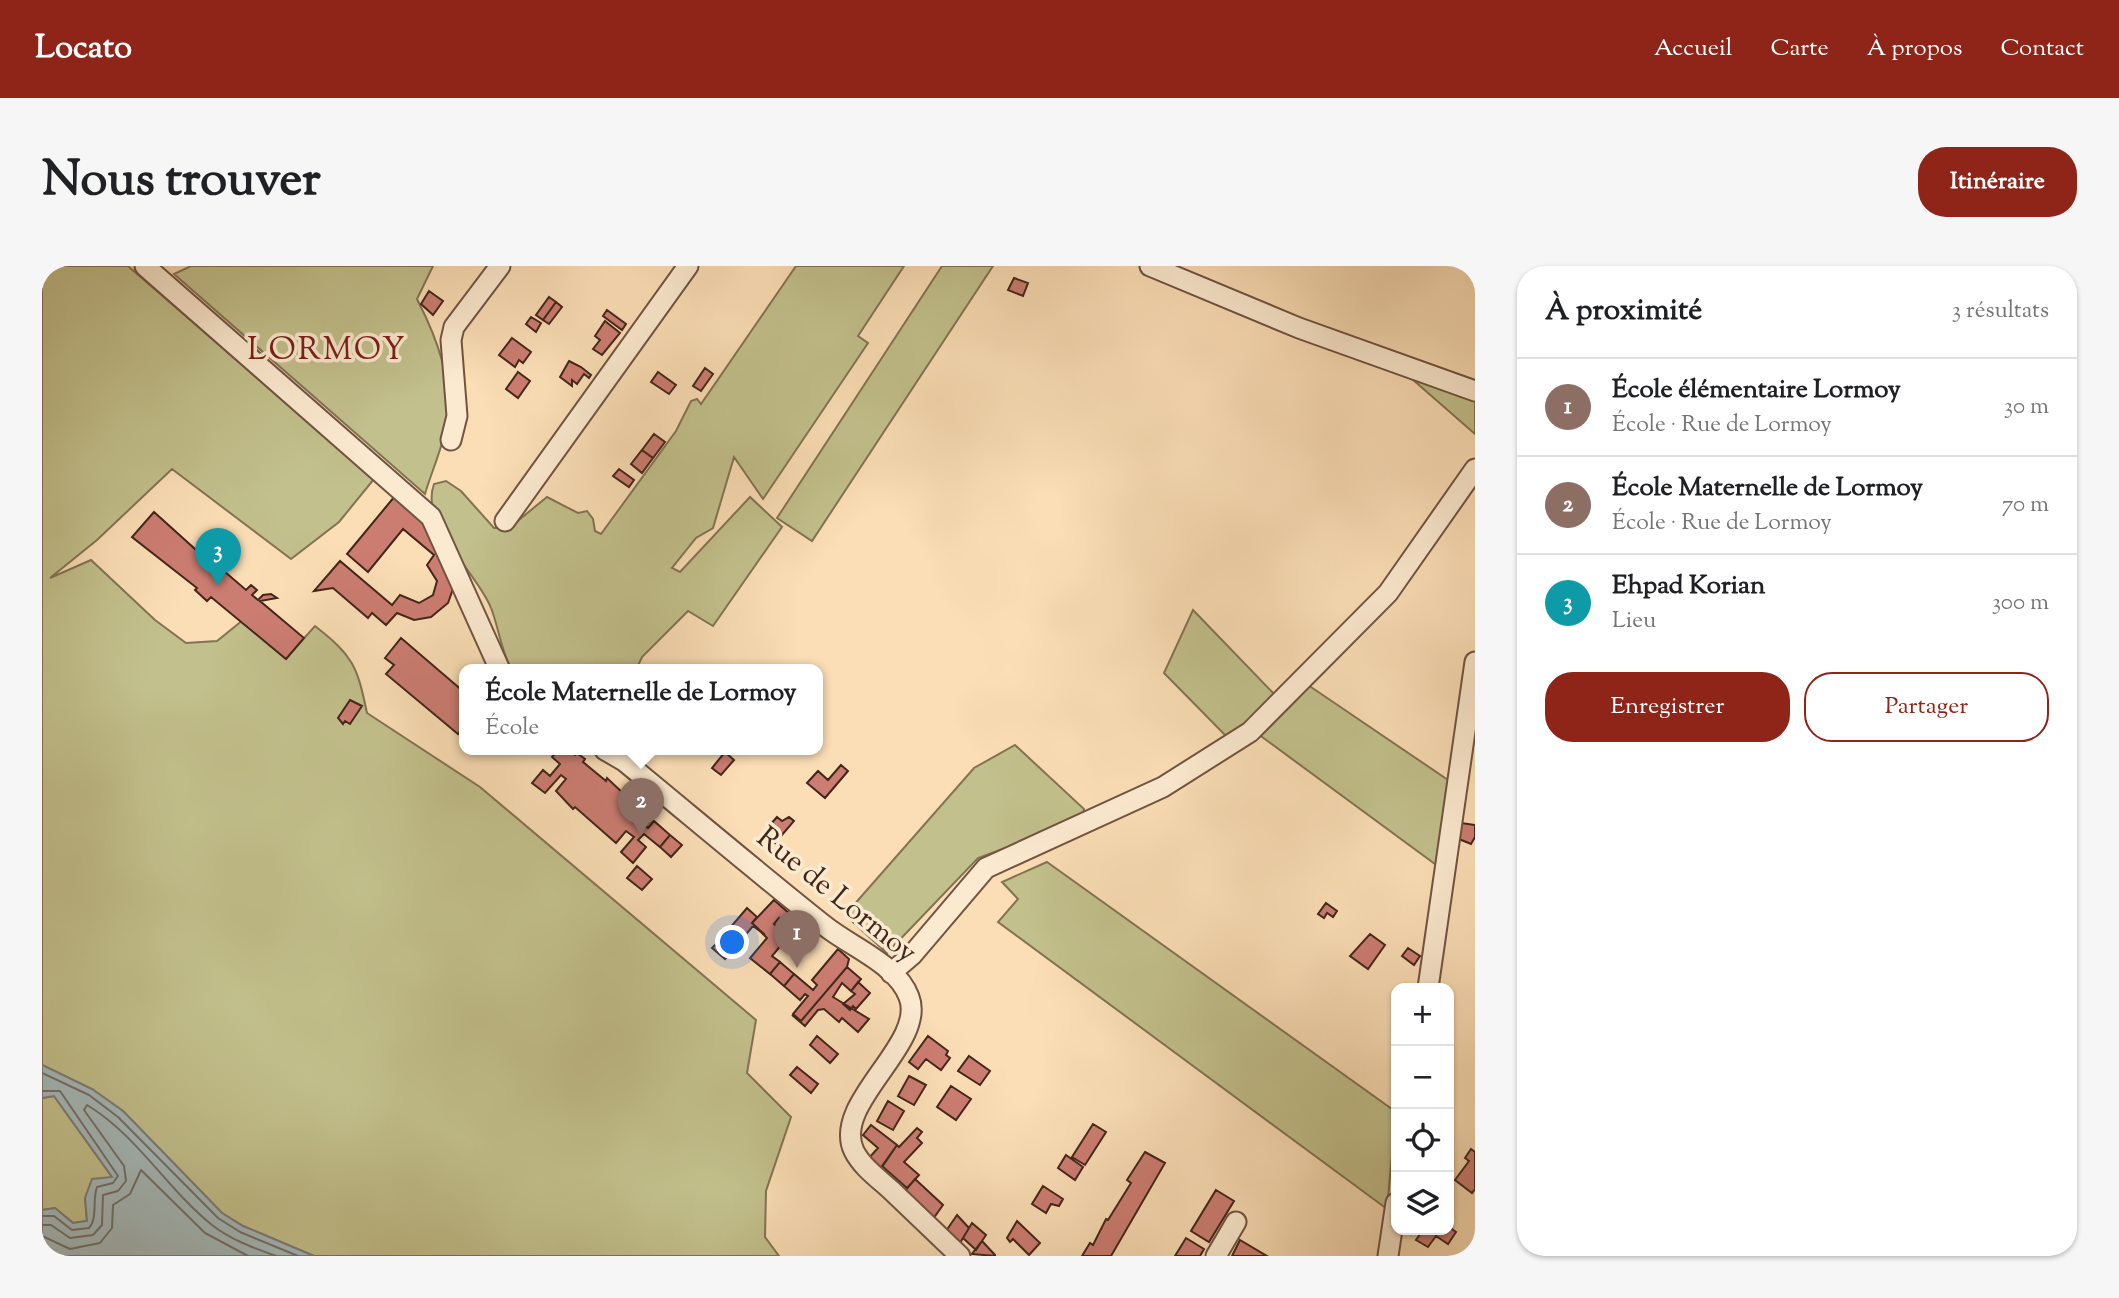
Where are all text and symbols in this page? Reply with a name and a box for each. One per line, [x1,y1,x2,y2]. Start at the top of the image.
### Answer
text: Locato [35,25,132,73]
text: Accueil [1654,32,1733,66]
text: Carte [1771,32,1829,66]
text: À propos [1867,32,1962,66]
text: Contact [2000,32,2084,66]
text: Nous trouver [42,147,321,217]
button: Itinéraire [1918,147,2077,217]
text: À proximité [1545,290,1702,333]
text: 3 résultats [1952,295,2049,328]
district label: LORMOY [247,328,407,374]
text: École élémentaire Lormoy [1612,372,1901,409]
text: 1 [1564,391,1572,424]
text: 30 m [2004,391,2049,424]
text: École · Rue de Lormoy [1612,409,1832,442]
text: École Maternelle de Lormoy [1612,470,1923,507]
text: 2 [1563,489,1573,522]
text: 70 m [2002,489,2049,522]
text: École · Rue de Lormoy [1612,507,1832,540]
pin: 3 [195,528,241,586]
text: Ehpad Korian [1612,568,1765,605]
text: 3 [1563,587,1573,620]
text: 300 m [1992,587,2049,620]
text: Lieu [1612,605,1656,638]
popup [459,664,823,755]
button: Enregistrer [1545,672,1790,742]
button: Partager [1804,672,2049,742]
text: École Maternelle de Lormoy [486,675,796,712]
text: École [486,712,539,745]
pin: 2 [618,778,664,836]
street label: Rue de Lormoy [746,818,926,974]
pin: 1 [774,910,820,968]
your location [715,925,749,959]
map controls [1391,983,1454,1235]
button: + [1391,983,1454,1046]
button: − [1391,1046,1454,1109]
button: locate [1391,1109,1454,1172]
button: layers [1391,1172,1454,1235]

